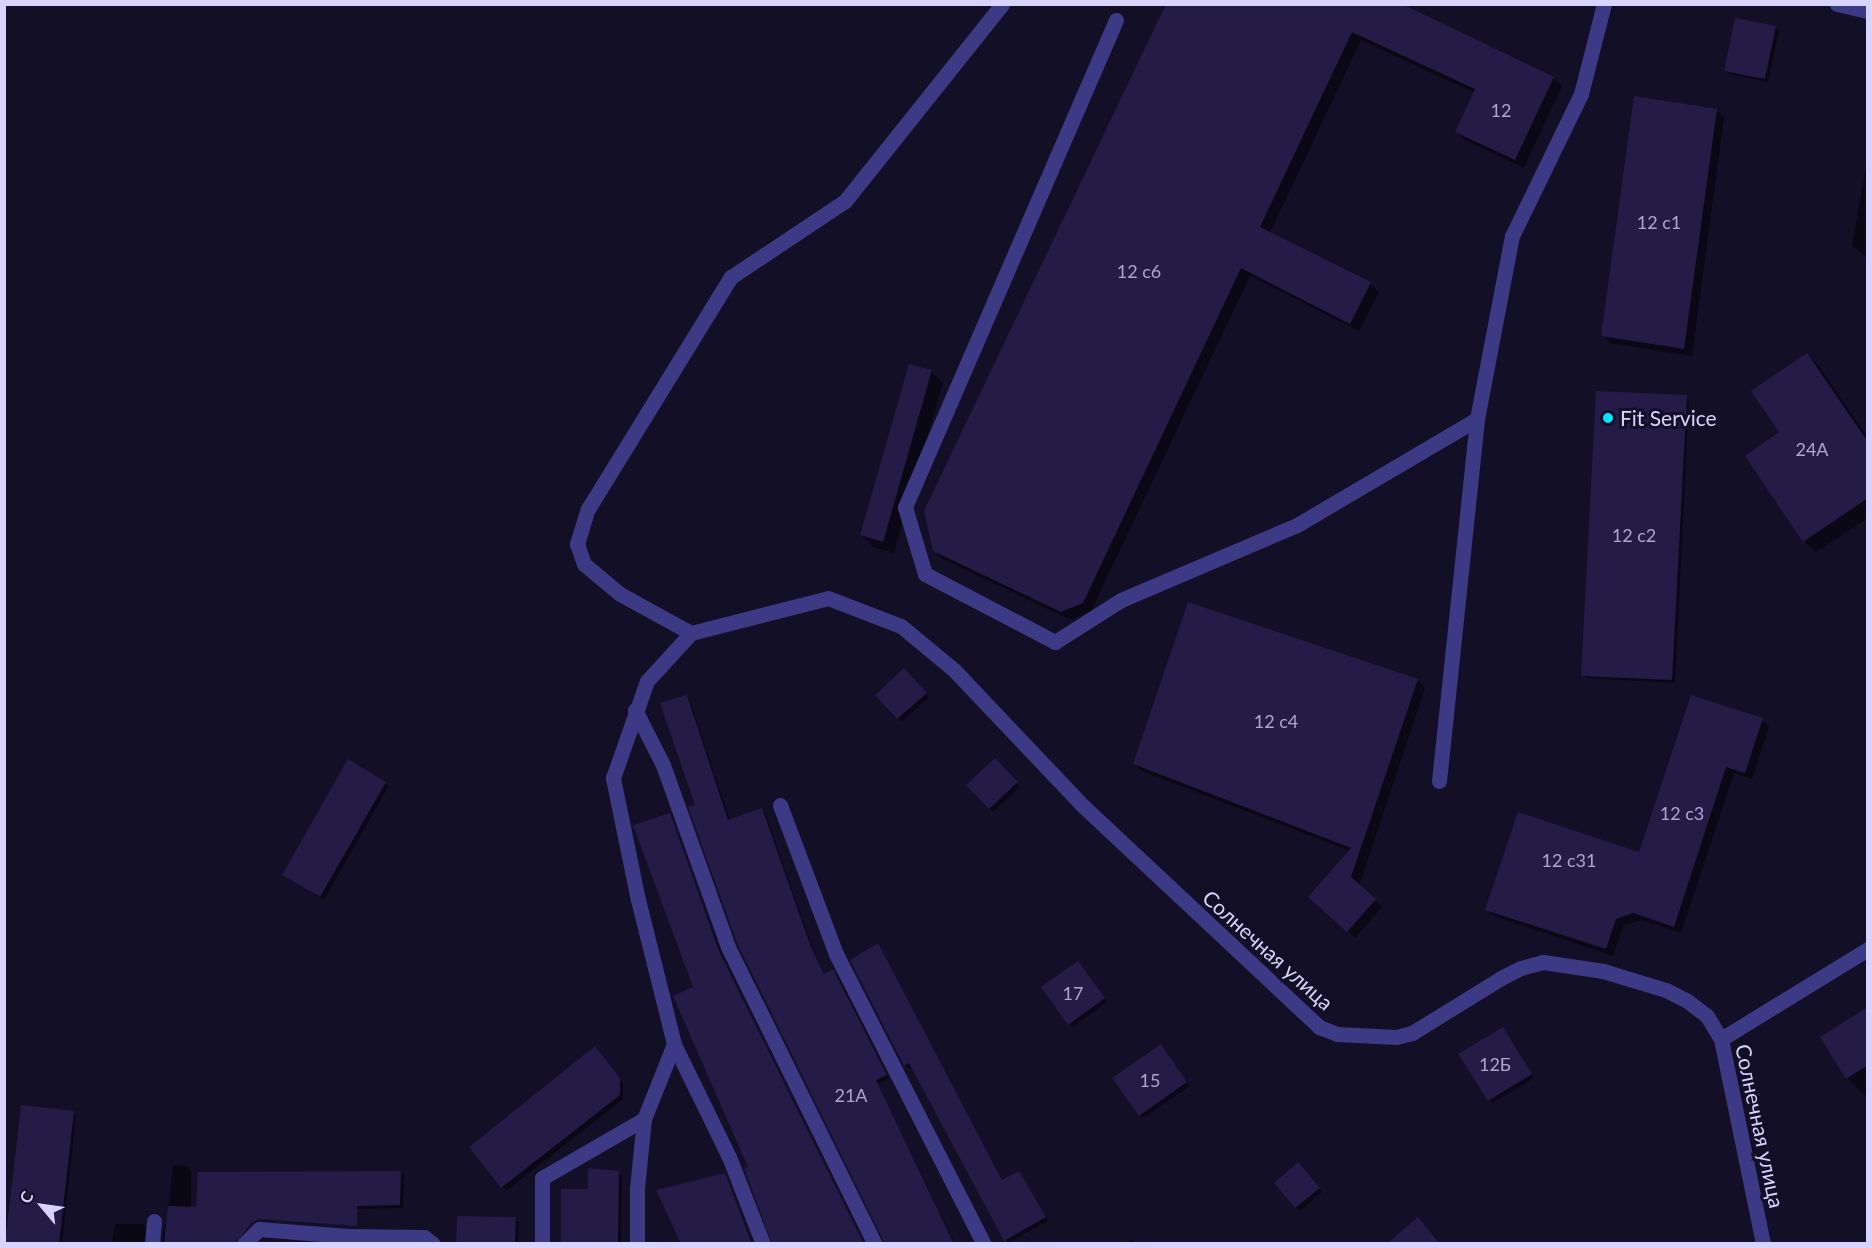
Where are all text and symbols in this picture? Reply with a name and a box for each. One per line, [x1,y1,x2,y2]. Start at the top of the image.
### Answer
house number: 12 [1491,99,1511,121]
house number: 12 с1 [1637,211,1681,233]
house number: 12 с6 [1117,260,1161,282]
place label: Fit Service [1620,405,1717,431]
marker: Fit Service [1601,411,1615,425]
house number: 24А [1795,438,1829,460]
house number: 12 с2 [1612,524,1656,546]
house number: 12 с4 [1254,710,1298,732]
house number: 12 с3 [1660,802,1704,824]
house number: 12 с31 [1542,849,1596,871]
street label: Солнечная улица [1198,885,1338,1015]
house number: 17 [1063,982,1083,1004]
street label: Солнечная улица [1730,1042,1790,1210]
house number: 12Б [1479,1053,1511,1075]
house number: 15 [1140,1069,1160,1091]
house number: 21А [834,1084,868,1106]
north arrow [12,1176,72,1236]
text: С [15,1188,37,1206]

